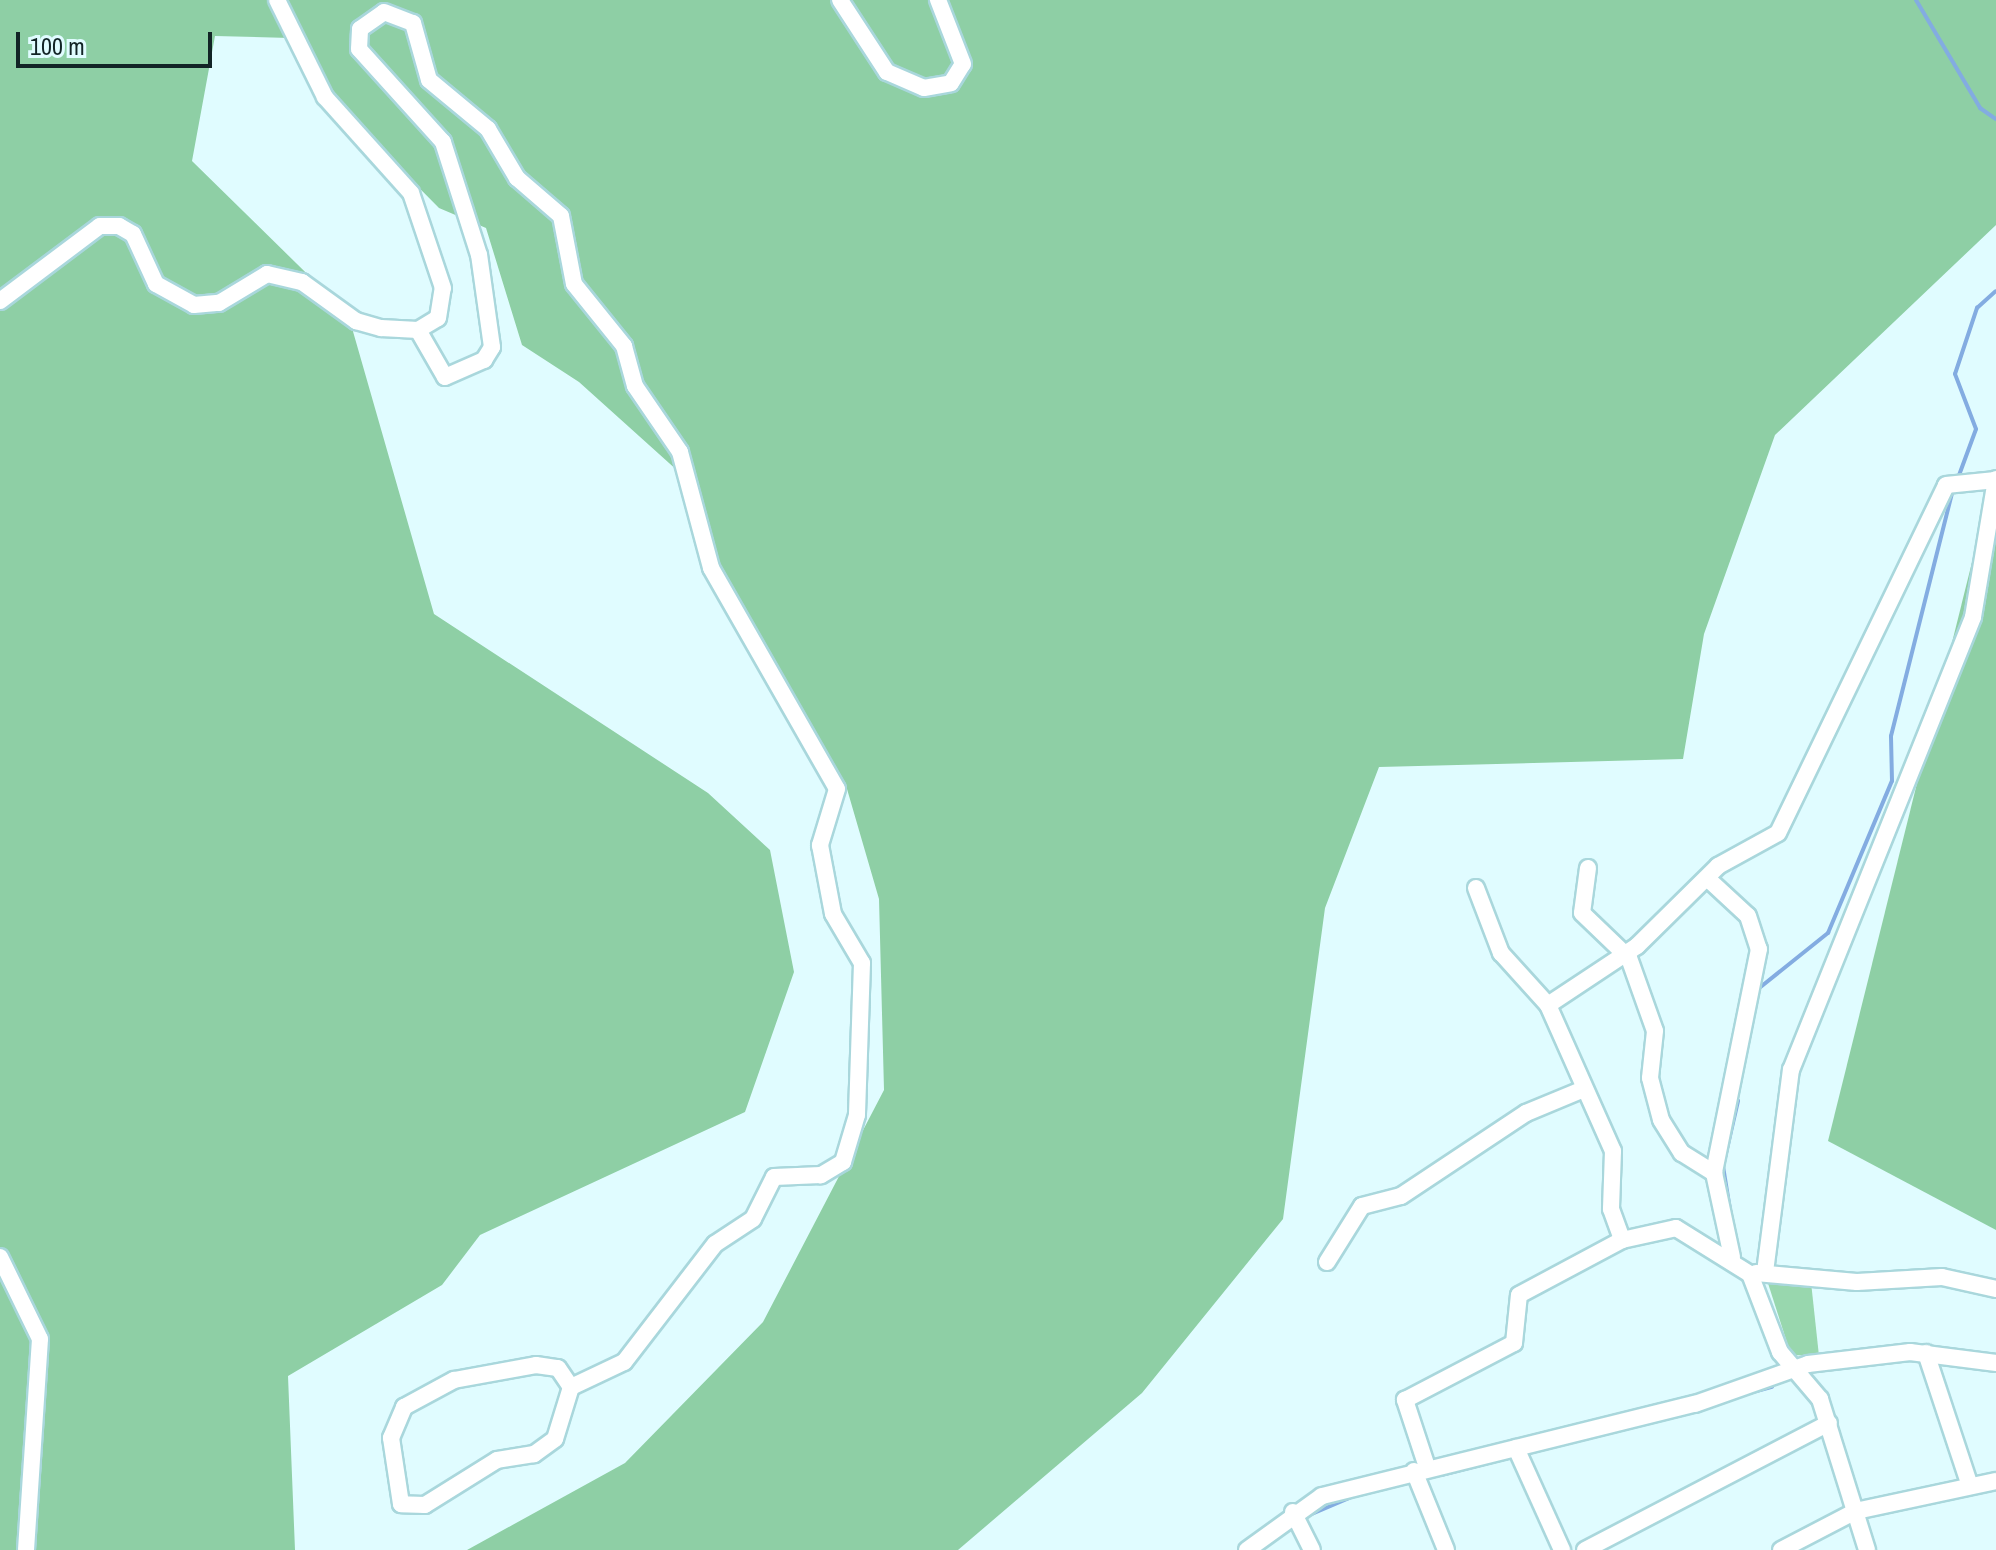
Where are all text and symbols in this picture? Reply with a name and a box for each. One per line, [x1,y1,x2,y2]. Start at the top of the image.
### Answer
scale bar [20,16,216,66]
text: 100 m [30,30,85,62]

